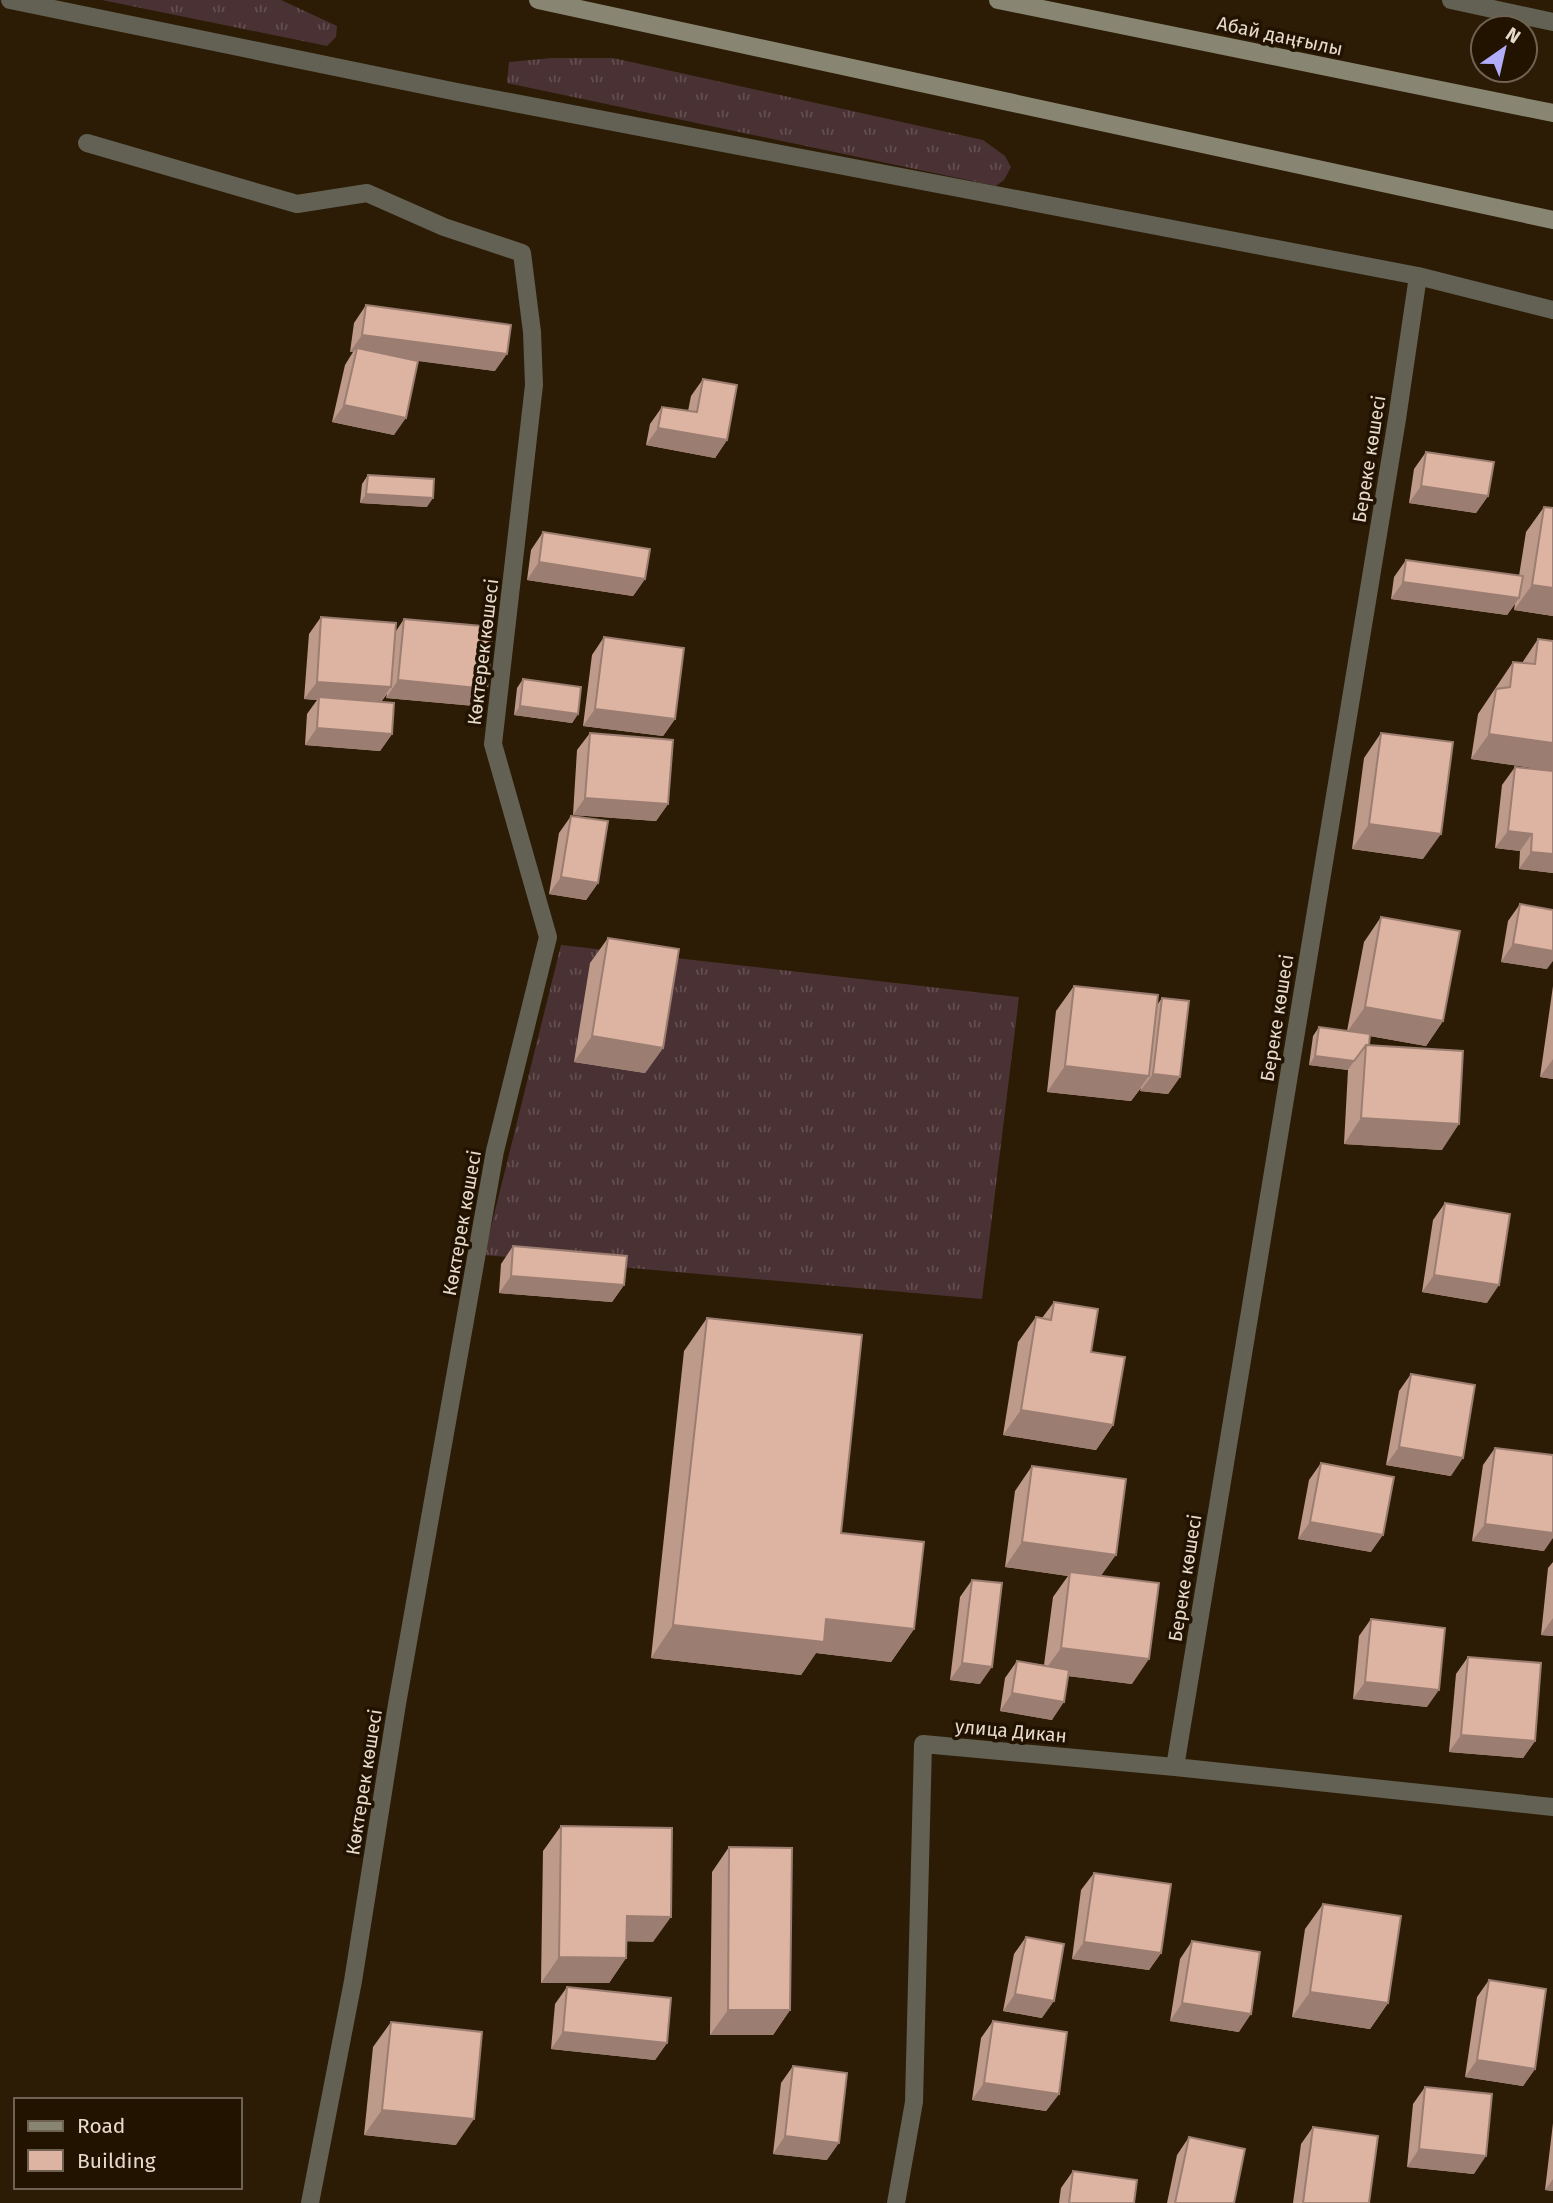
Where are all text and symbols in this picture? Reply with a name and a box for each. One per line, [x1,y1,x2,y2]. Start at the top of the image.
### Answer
street label: Абай даңғылы [1215,11,1345,61]
north arrow [1469,14,1539,84]
text: N [1502,22,1525,48]
street label: Береке көшесі [1348,394,1390,524]
street label: Көктерек көшесі [463,577,503,727]
street label: Береке көшесі [1256,953,1298,1083]
street label: Көктерек көшесі [438,1148,486,1298]
street label: Береке көшесі [1164,1513,1206,1643]
street label: Көктерек көшесі [341,1707,387,1857]
street label: улица Дикан [954,1715,1068,1747]
legend [14,2098,242,2189]
text: Road [77,2113,125,2139]
text: Building [77,2148,156,2174]

